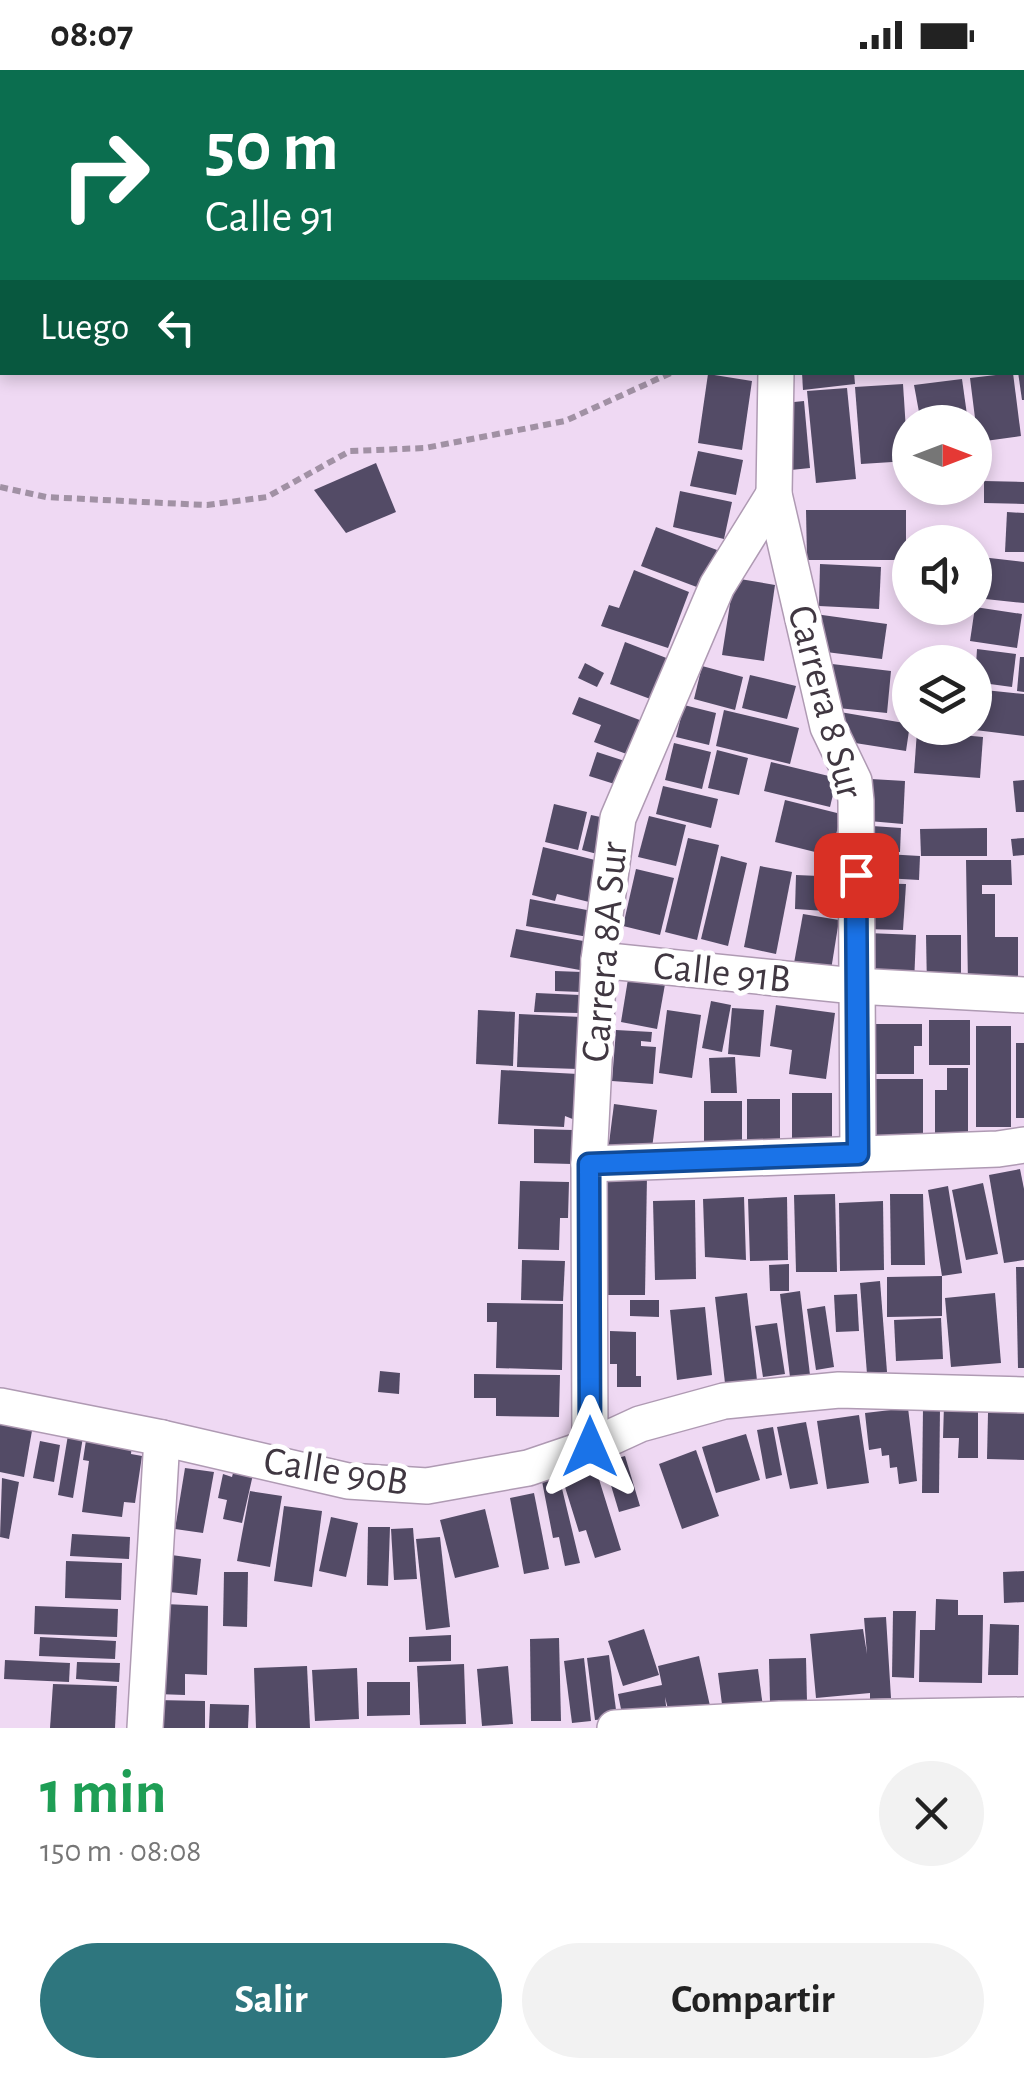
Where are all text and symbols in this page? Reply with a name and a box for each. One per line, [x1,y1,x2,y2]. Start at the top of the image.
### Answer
text: 08:07 [50,16,133,54]
icon: right [40,110,170,240]
text: 50 m [205,113,339,183]
text: Calle 91 [205,195,336,240]
icon: left [149,300,204,355]
text: Luego [40,309,129,347]
north arrow [892,405,992,505]
map controls [892,405,992,745]
button: sound [892,525,992,625]
street label: Carrera 8 Sur [780,601,870,803]
button: layers [892,645,992,745]
pin [814,833,899,918]
street label: Carrera 8A Sur [575,840,635,1064]
icon: arrive [829,848,884,903]
street label: Calle 91B [651,946,793,1000]
position arrow [538,1395,642,1499]
street label: Calle 90B [261,1441,411,1503]
button: close [879,1761,984,1866]
text: 1 min [40,1764,166,1824]
text: 150 m · 08:08 [40,1835,202,1867]
button: Salir [40,1943,502,2058]
button: Compartir [522,1943,984,2058]

